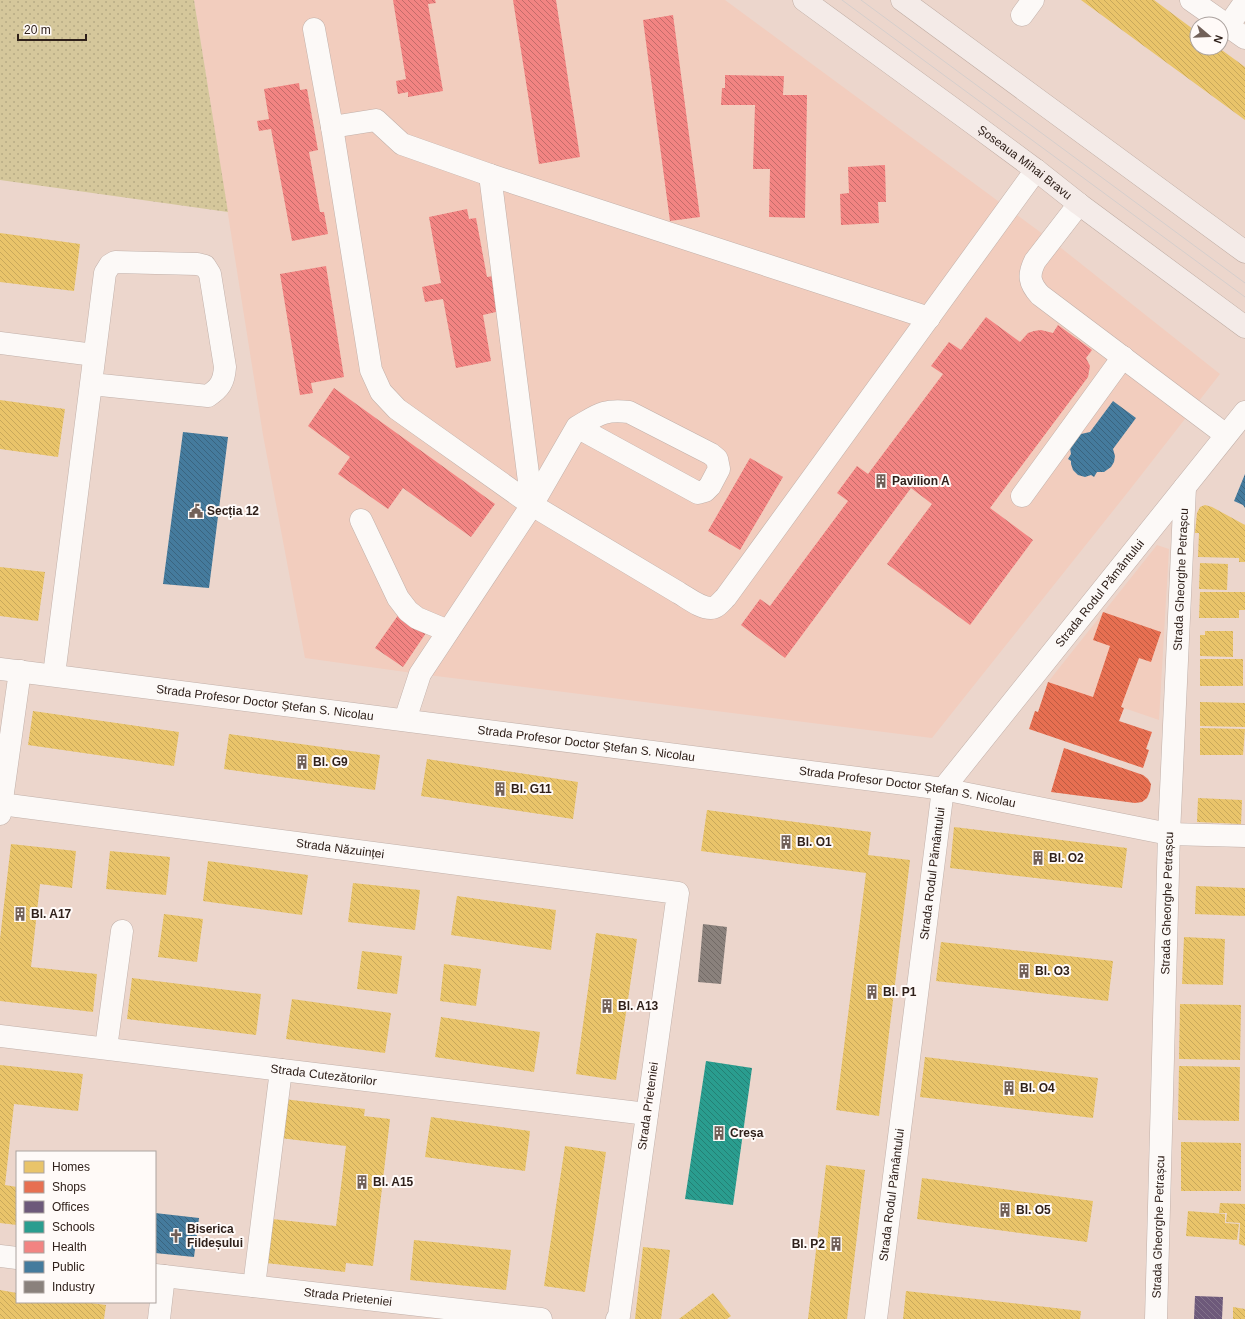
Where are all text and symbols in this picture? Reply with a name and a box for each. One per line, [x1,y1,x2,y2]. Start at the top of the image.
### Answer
scale bar [18,16,86,42]
north arrow [1189,16,1229,56]
text: 20 m [24,23,51,37]
text: N [1211,34,1225,45]
street label: Șoseaua Mihai Bravu [975,122,1074,202]
building icon: Pavilion A [873,473,889,489]
place label: Pavilion A [892,474,950,488]
public building icon: Secția 12 [188,503,204,519]
place label: Secția 12 [207,504,259,518]
street label: Strada Gheorghe Petrașcu [1170,508,1191,651]
street label: Strada Rodul Pământului [1053,537,1147,650]
street label: Strada Profesor Doctor Ștefan S. Nicolau [155,682,374,723]
street label: Strada Profesor Doctor Ștefan S. Nicolau [477,723,696,764]
building icon: Bl. G9 [294,754,310,770]
place label: Bl. G9 [313,755,348,769]
street label: Strada Profesor Doctor Ștefan S. Nicolau [798,764,1017,810]
building icon: Bl. G11 [492,781,508,797]
place label: Bl. G11 [511,782,552,796]
street label: Strada Rodul Pământului [917,806,948,941]
street label: Strada Gheorghe Petrașcu [1158,831,1176,975]
building icon: Bl. O1 [778,834,794,850]
place label: Bl. O1 [797,835,832,849]
street label: Strada Năzuinței [295,836,385,861]
building icon: Bl. O2 [1030,850,1046,866]
place label: Bl. O2 [1049,851,1084,865]
building icon: Bl. A17 [12,906,28,922]
place label: Bl. A17 [31,907,72,921]
building icon: Bl. O3 [1016,963,1032,979]
place label: Bl. O3 [1035,964,1070,978]
building icon: Bl. P1 [864,984,880,1000]
place label: Bl. P1 [883,985,917,999]
building icon: Bl. A13 [599,998,615,1014]
place label: Bl. A13 [618,999,659,1013]
street label: Strada Prieteniei [635,1061,661,1151]
street label: Strada Cutezătorilor [270,1062,378,1088]
building icon: Bl. O4 [1001,1080,1017,1096]
place label: Bl. O4 [1020,1081,1055,1095]
building icon: Creșa [711,1125,727,1141]
place label: Creșa [730,1126,764,1140]
street label: Strada Rodul Pământului [876,1128,907,1262]
legend [16,1151,156,1303]
street label: Strada Gheorghe Petrașcu [1150,1155,1167,1299]
text: Homes [52,1160,90,1174]
building icon: Bl. A15 [354,1174,370,1190]
place label: Bl. A15 [373,1175,414,1189]
text: Shops [52,1180,86,1194]
text: Offices [52,1200,89,1214]
building icon: Bl. O5 [997,1202,1013,1218]
place label: Bl. O5 [1016,1203,1051,1217]
text: Schools [52,1220,95,1234]
place label: Biserica Fildeșului [187,1222,243,1250]
church icon: Biserica Fildeșului [168,1228,184,1244]
building icon: Bl. P2 [828,1236,844,1252]
place label: Bl. P2 [792,1237,825,1251]
text: Health [52,1240,87,1254]
text: Public [52,1260,85,1274]
text: Industry [52,1280,95,1294]
street label: Strada Prieteniei [303,1285,393,1309]

